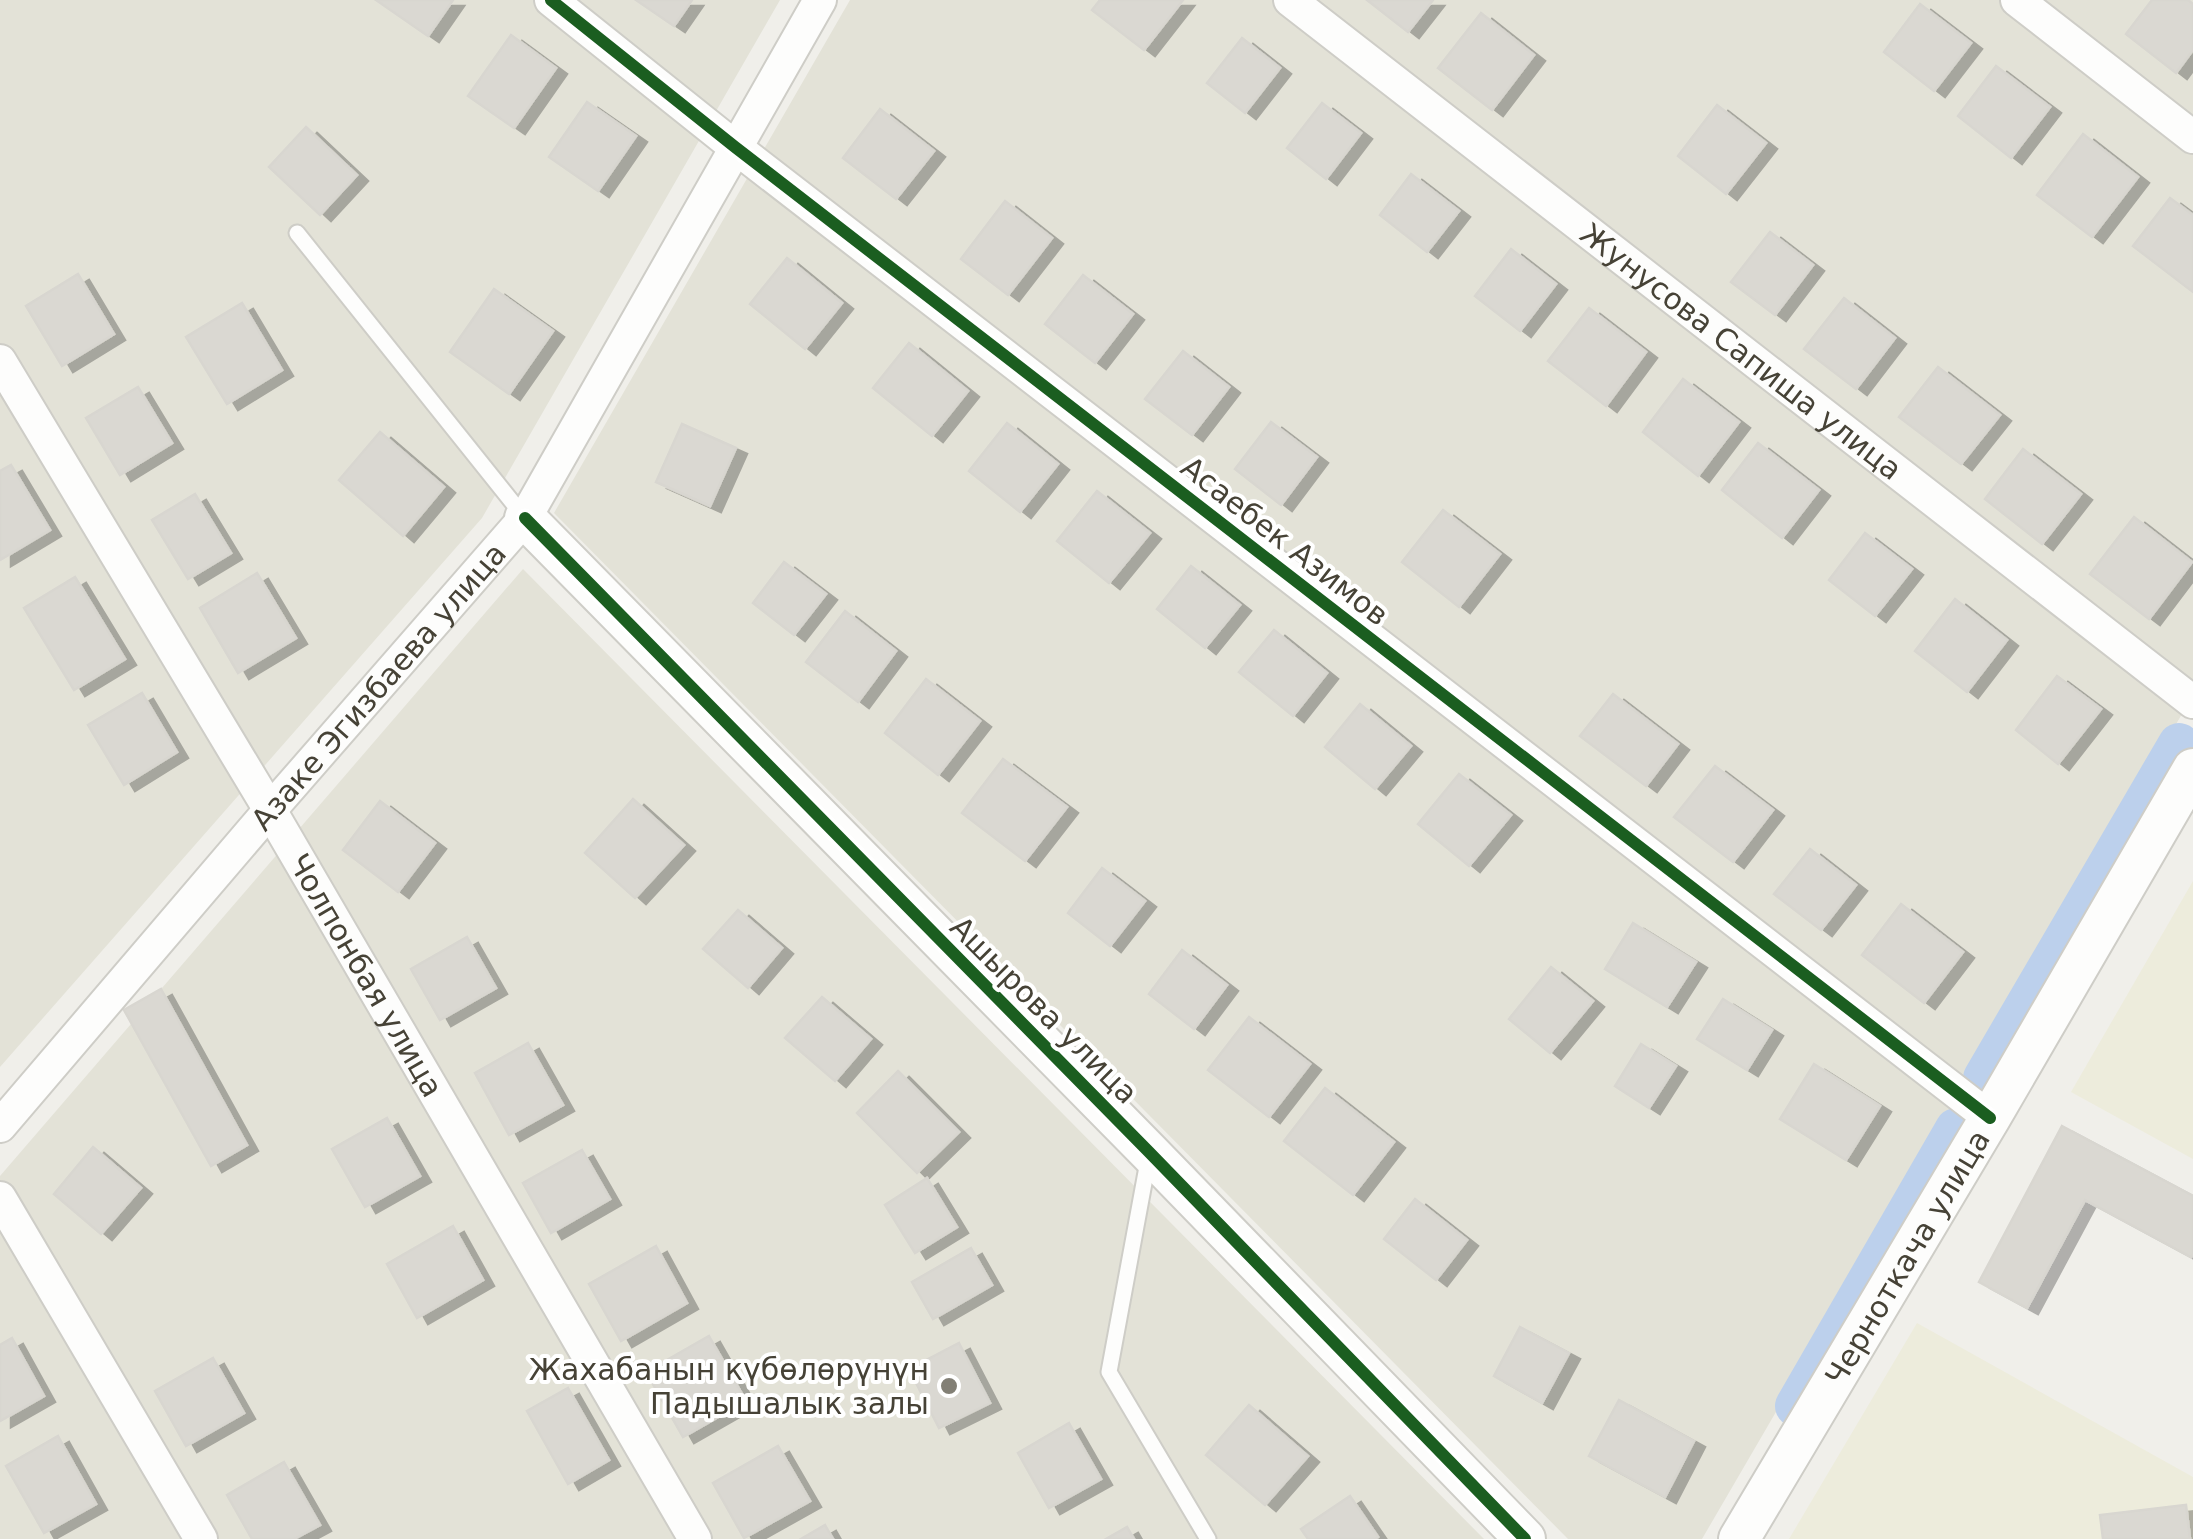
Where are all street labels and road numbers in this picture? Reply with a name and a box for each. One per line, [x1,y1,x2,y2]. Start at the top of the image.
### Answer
street label: Жунусова Сапиша улица [1574,215,1909,487]
street label: Асаебек Азимов [1174,449,1396,633]
street label: Азаке Эгизбаева улица [243,536,513,837]
street label: Чолпонбая улица [282,847,451,1103]
street label: Ашырова улица [943,909,1145,1111]
street label: Черноткача улица [1817,1123,1997,1391]

